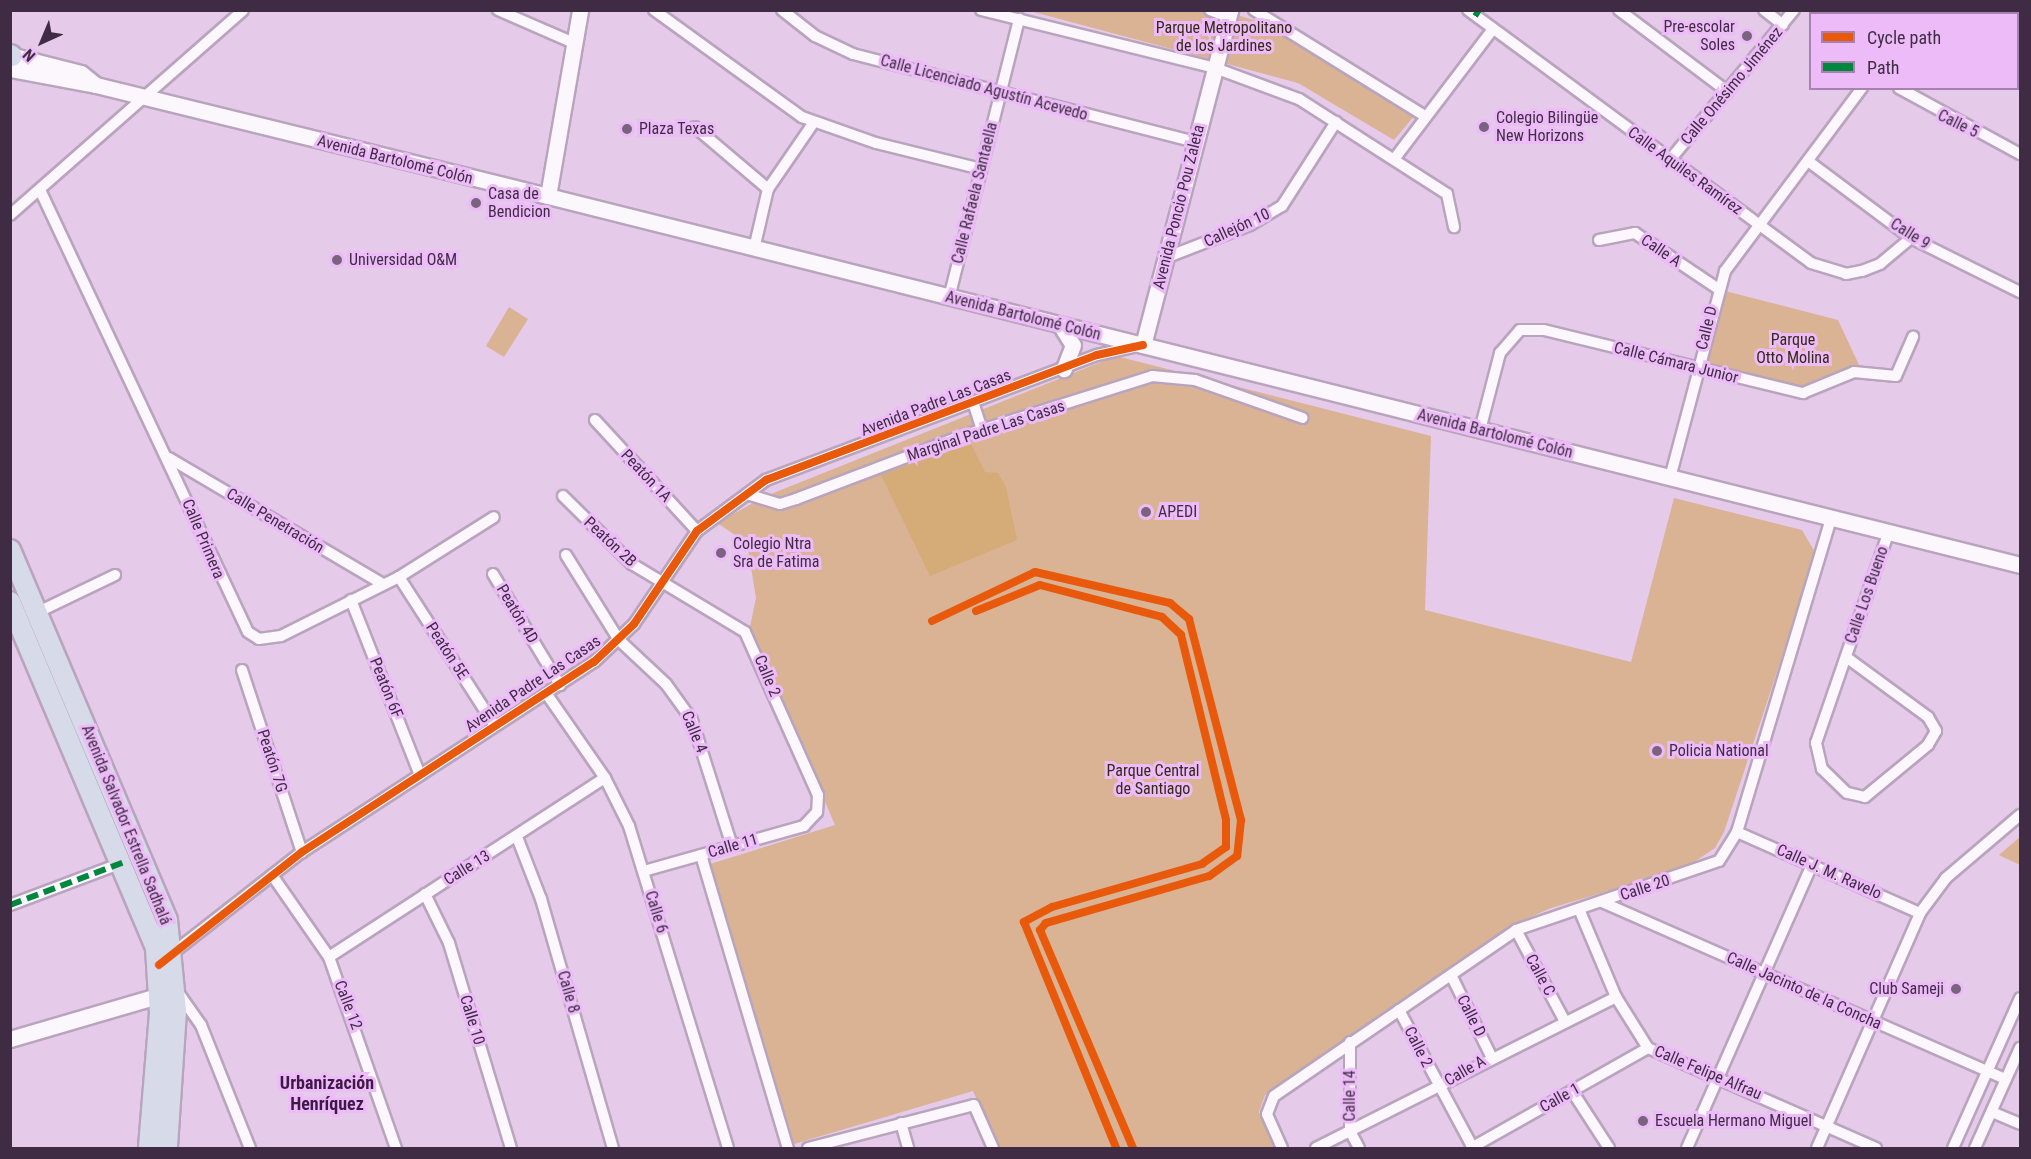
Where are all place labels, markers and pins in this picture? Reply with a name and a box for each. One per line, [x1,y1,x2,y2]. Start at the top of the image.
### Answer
place label: Pre-escolar Soles [1664,17,1735,55]
marker: Pre-escolar Soles [1740,29,1754,43]
place label: Colegio Bilingüe New Horizons [1496,108,1598,146]
place label: Plaza Texas [639,119,715,139]
marker: Colegio Bilingüe New Horizons [1477,120,1491,134]
marker: Plaza Texas [620,122,634,136]
place label: Casa de Bendicion [488,184,550,222]
marker: Casa de Bendicion [469,196,483,210]
place label: Universidad O&M [349,250,457,270]
marker: Universidad O&M [330,253,344,267]
place label: APEDI [1158,502,1197,522]
marker: APEDI [1139,505,1153,519]
place label: Colegio Ntra Sra de Fatima [733,534,820,572]
marker: Colegio Ntra Sra de Fatima [714,546,728,560]
place label: Policia National [1669,741,1769,761]
marker: Policia National [1650,744,1664,758]
place label: Club Sameji [1869,979,1944,999]
marker: Club Sameji [1949,982,1963,996]
place label: Escuela Hermano Miguel [1655,1111,1812,1131]
marker: Escuela Hermano Miguel [1636,1114,1650,1128]

